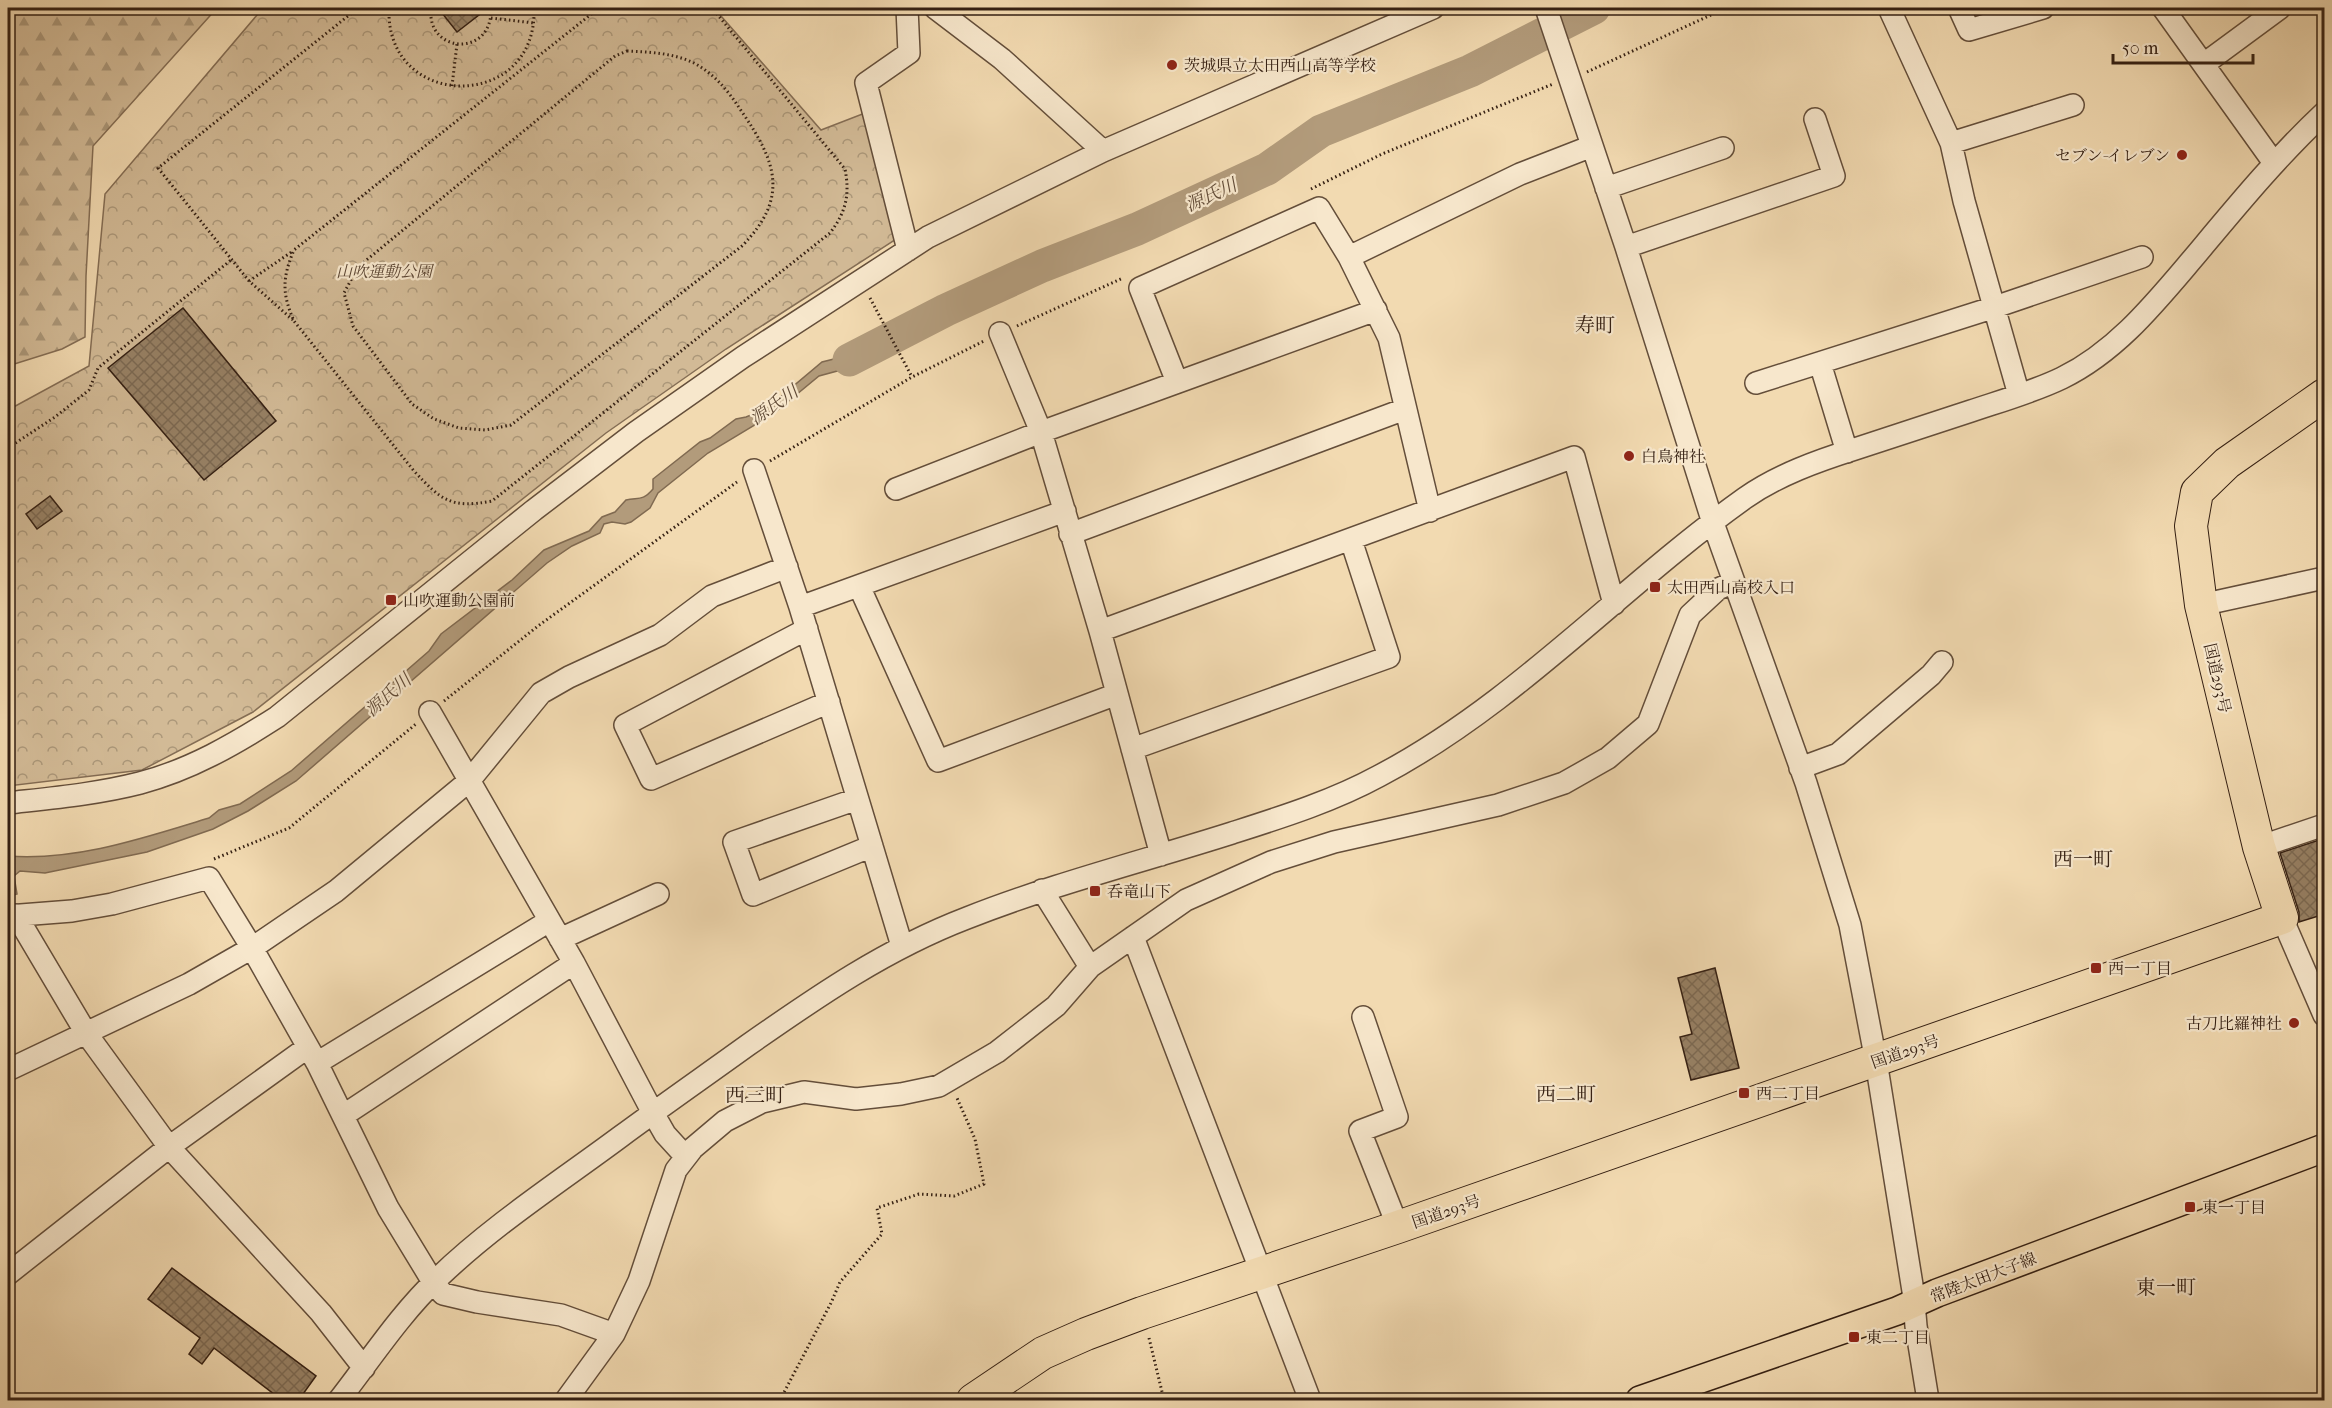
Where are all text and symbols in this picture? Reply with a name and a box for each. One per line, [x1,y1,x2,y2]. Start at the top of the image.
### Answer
scale bar [2113,27,2252,65]
text: 50 m [2122,38,2159,59]
place label: 茨城県立太田西山高等学校 [1184,56,1376,75]
marker: 茨城県立太田西山高等学校 [1165,58,1179,72]
place label: セブン-イレブン [2055,146,2170,165]
marker: セブン-イレブン [2175,148,2189,162]
water label: 源氏川 [1182,174,1242,216]
park label: 山吹運動公園 [336,262,435,281]
district label: 寿町 [1575,314,1615,337]
water label: 源氏川 [746,380,804,429]
place label: 白鳥神社 [1641,447,1705,466]
marker: 白鳥神社 [1622,449,1636,463]
place label: 太田西山高校入口 [1667,578,1795,597]
marker: 太田西山高校入口 [1648,580,1662,594]
place label: 山吹運動公園前 [403,591,515,610]
marker: 山吹運動公園前 [384,593,398,607]
street label: 国道293号 [2200,641,2235,715]
water label: 源氏川 [361,668,417,721]
district label: 西一町 [2053,848,2113,871]
place label: 呑竜山下 [1107,882,1171,901]
marker: 呑竜山下 [1088,884,1102,898]
place label: 西一丁目 [2108,959,2172,978]
marker: 西一丁目 [2089,961,2103,975]
place label: 古刀比羅神社 [2186,1014,2282,1033]
marker: 古刀比羅神社 [2287,1016,2301,1030]
street label: 国道293号 [1868,1031,1942,1072]
district label: 西二町 [1536,1083,1596,1106]
district label: 西三町 [725,1084,785,1107]
place label: 西二丁目 [1756,1084,1820,1103]
marker: 西二丁目 [1737,1086,1751,1100]
street label: 国道293号 [1409,1191,1483,1232]
place label: 東一丁目 [2202,1198,2266,1217]
marker: 東一丁目 [2183,1200,2197,1214]
street label: 常陸太田大子線 [1927,1249,2039,1306]
district label: 東一町 [2136,1276,2196,1299]
place label: 東二丁目 [1866,1328,1930,1347]
marker: 東二丁目 [1847,1330,1861,1344]

